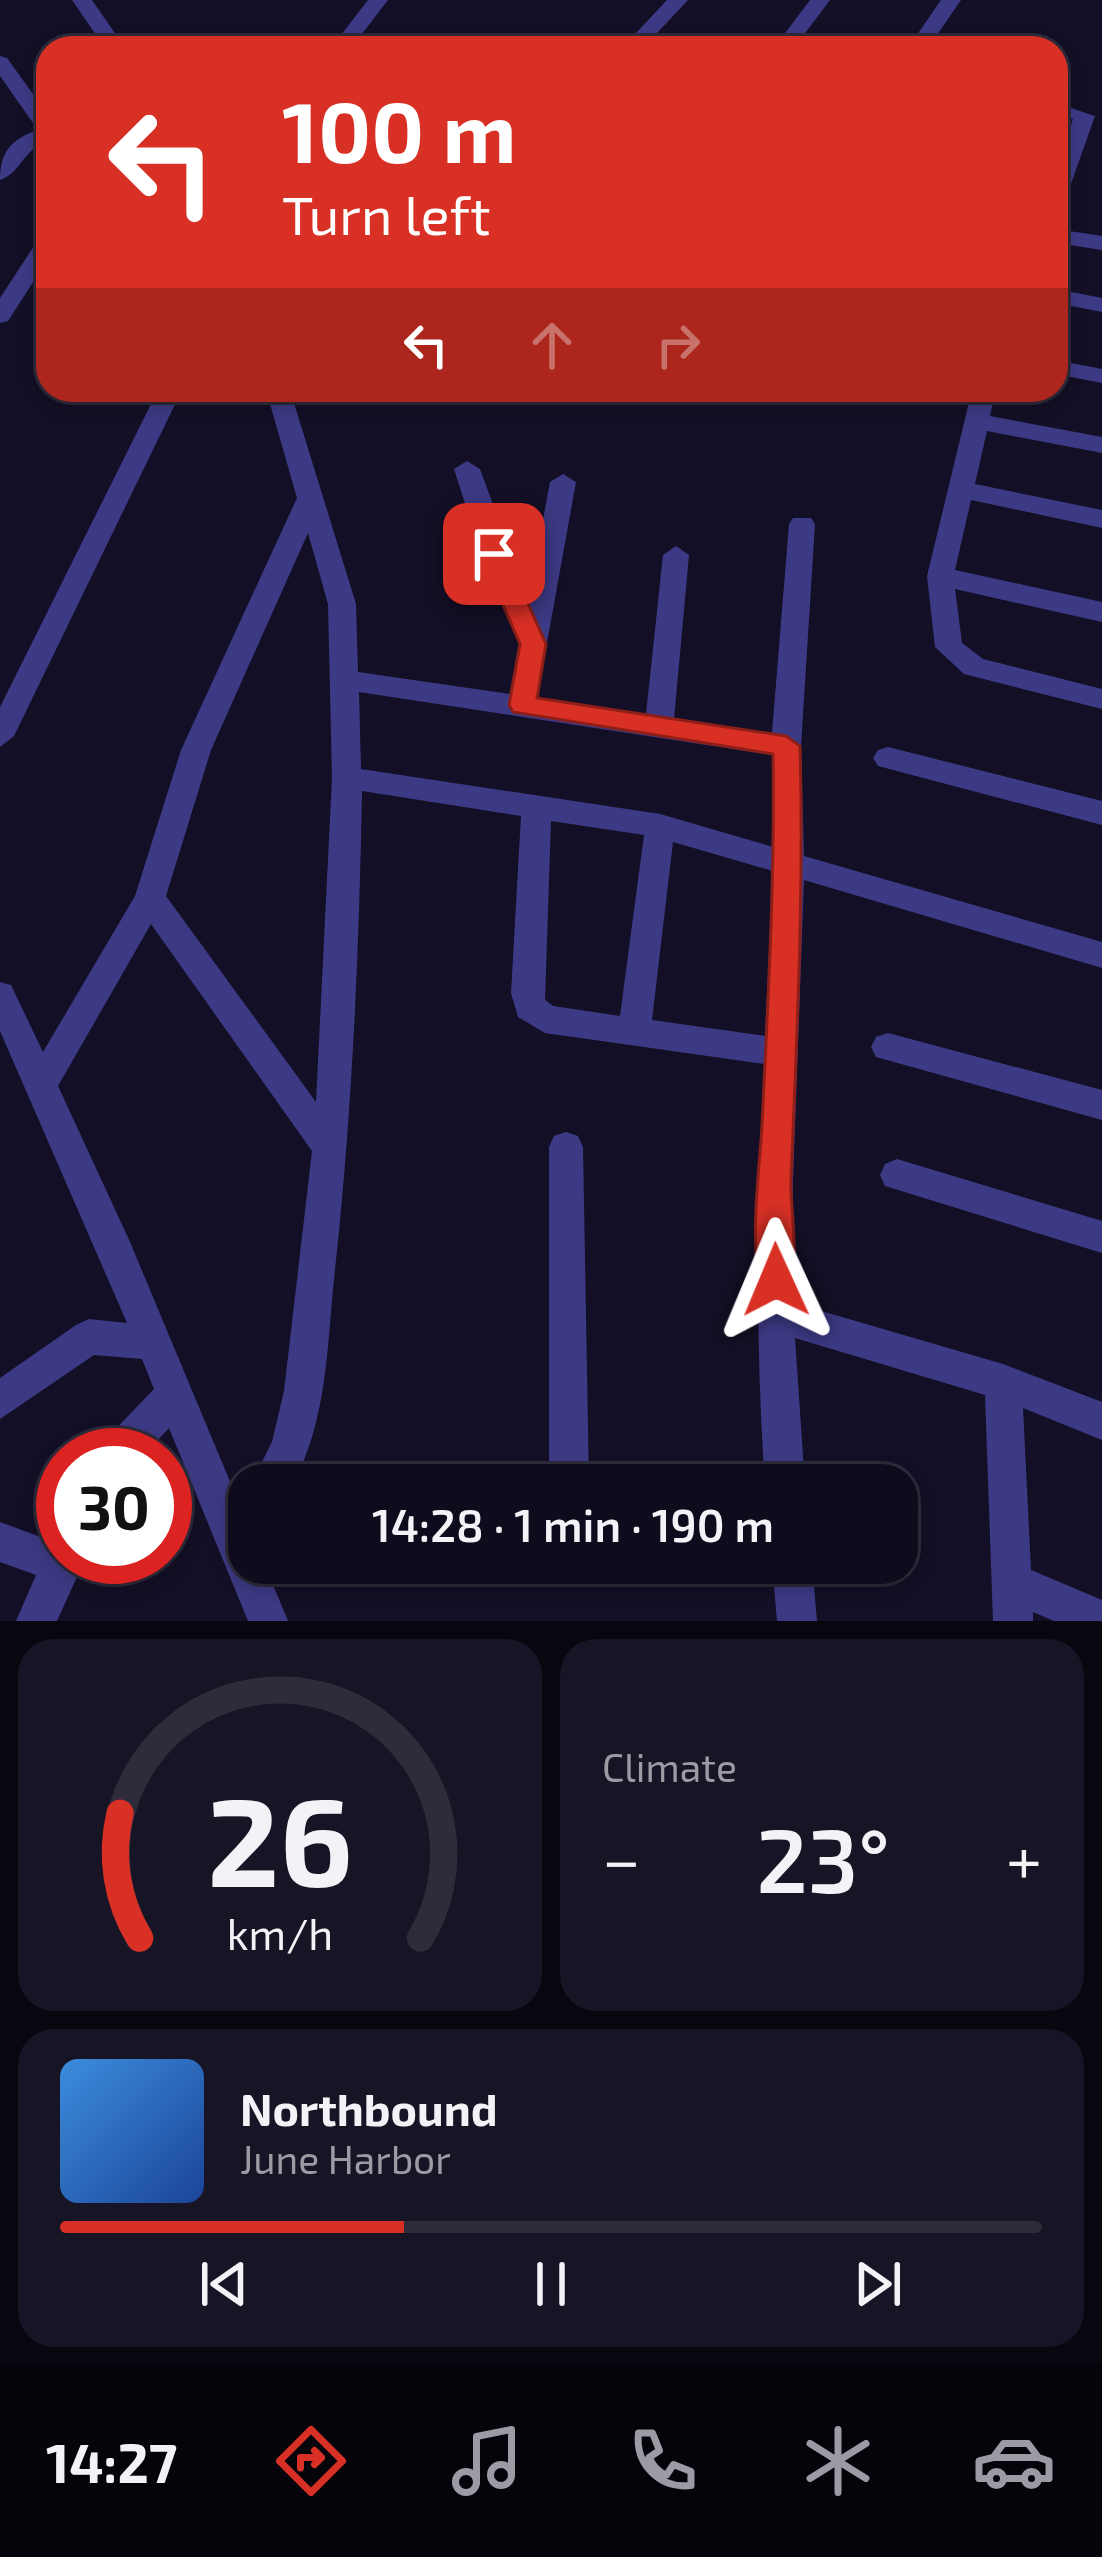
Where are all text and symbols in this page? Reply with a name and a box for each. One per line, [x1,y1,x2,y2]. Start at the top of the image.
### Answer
text: 100 m [282,79,516,180]
icon: left [84,84,240,240]
text: Turn left [282,181,491,246]
icon: left [393,312,459,378]
icon: ahead [519,312,585,378]
icon: right [645,312,711,378]
pin [443,503,545,605]
icon: arrive [461,521,527,587]
position arrow [713,1217,839,1343]
speed limit sign: 30 [36,1428,192,1584]
text: 14:28 · 1 min · 190 m [372,1497,774,1551]
text: Climate [602,1743,737,1790]
text: 26 [207,1762,353,1912]
text: 23° [756,1803,890,1911]
text: − [602,1818,641,1897]
text: + [1006,1818,1042,1897]
text: km/h [227,1907,333,1959]
text: Northbound [240,2081,498,2135]
text: June Harbor [240,2135,451,2182]
icon: previous [191,2251,257,2317]
icon: pause [518,2251,584,2317]
icon: next [845,2251,911,2317]
icon: directions [269,2419,353,2503]
icon: music [445,2419,529,2503]
icon: phone [621,2419,705,2503]
icon: climate [796,2419,880,2503]
icon: car [972,2419,1056,2503]
text: 14:27 [46,2429,177,2494]

